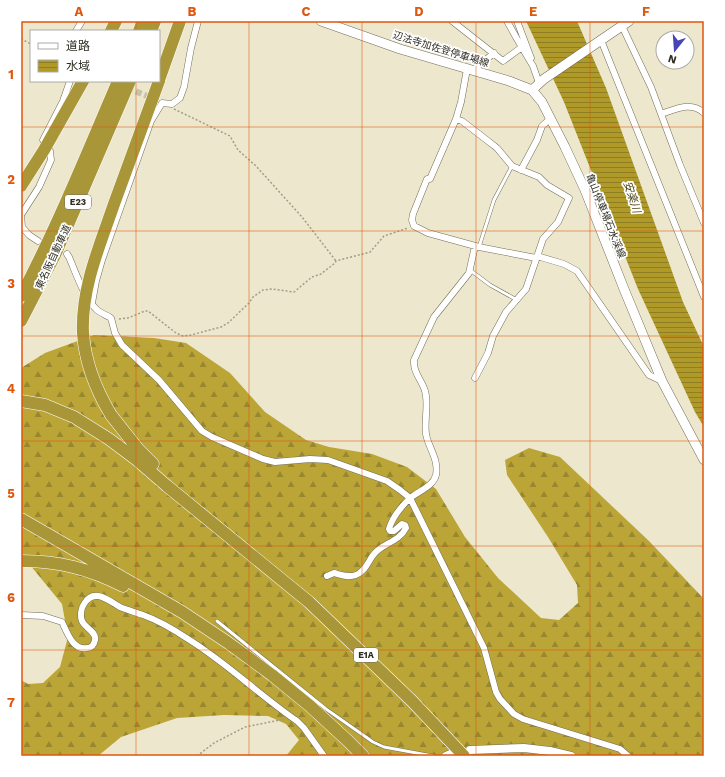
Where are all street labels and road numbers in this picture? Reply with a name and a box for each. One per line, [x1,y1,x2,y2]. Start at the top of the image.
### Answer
street label: 辺法寺加佐登停車場線 [392,29,490,69]
street label: 亀山停車場石水渓線 [584,172,628,260]
road number: E23 [65,195,91,209]
street label: 東名阪自動車道 [33,223,73,291]
road number: E1A [354,648,378,662]

